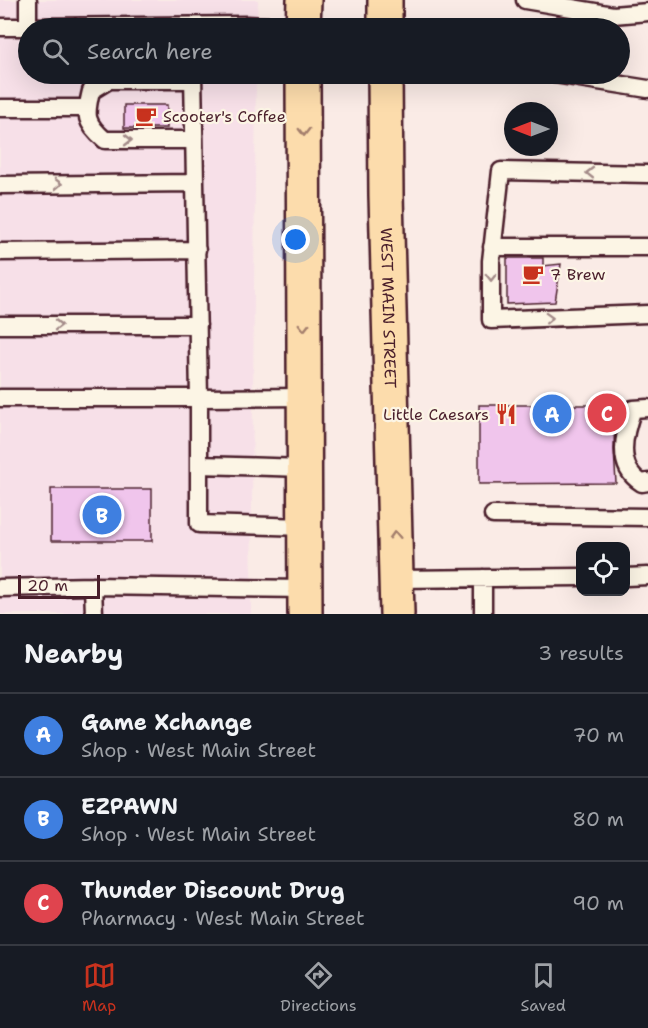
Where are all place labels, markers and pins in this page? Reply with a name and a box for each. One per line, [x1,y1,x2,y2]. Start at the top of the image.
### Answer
cafe icon: Scooter's Coffee [134,104,158,128]
place label: Scooter's Coffee [163,106,286,127]
cafe icon: 7 Brew [521,262,545,286]
place label: 7 Brew [550,264,605,285]
pin: C [588,390,626,436]
pin: A [532,392,572,436]
restaurant icon: Little Caesars [494,402,518,426]
place label: Little Caesars [383,404,489,425]
pin: B [82,492,122,538]

